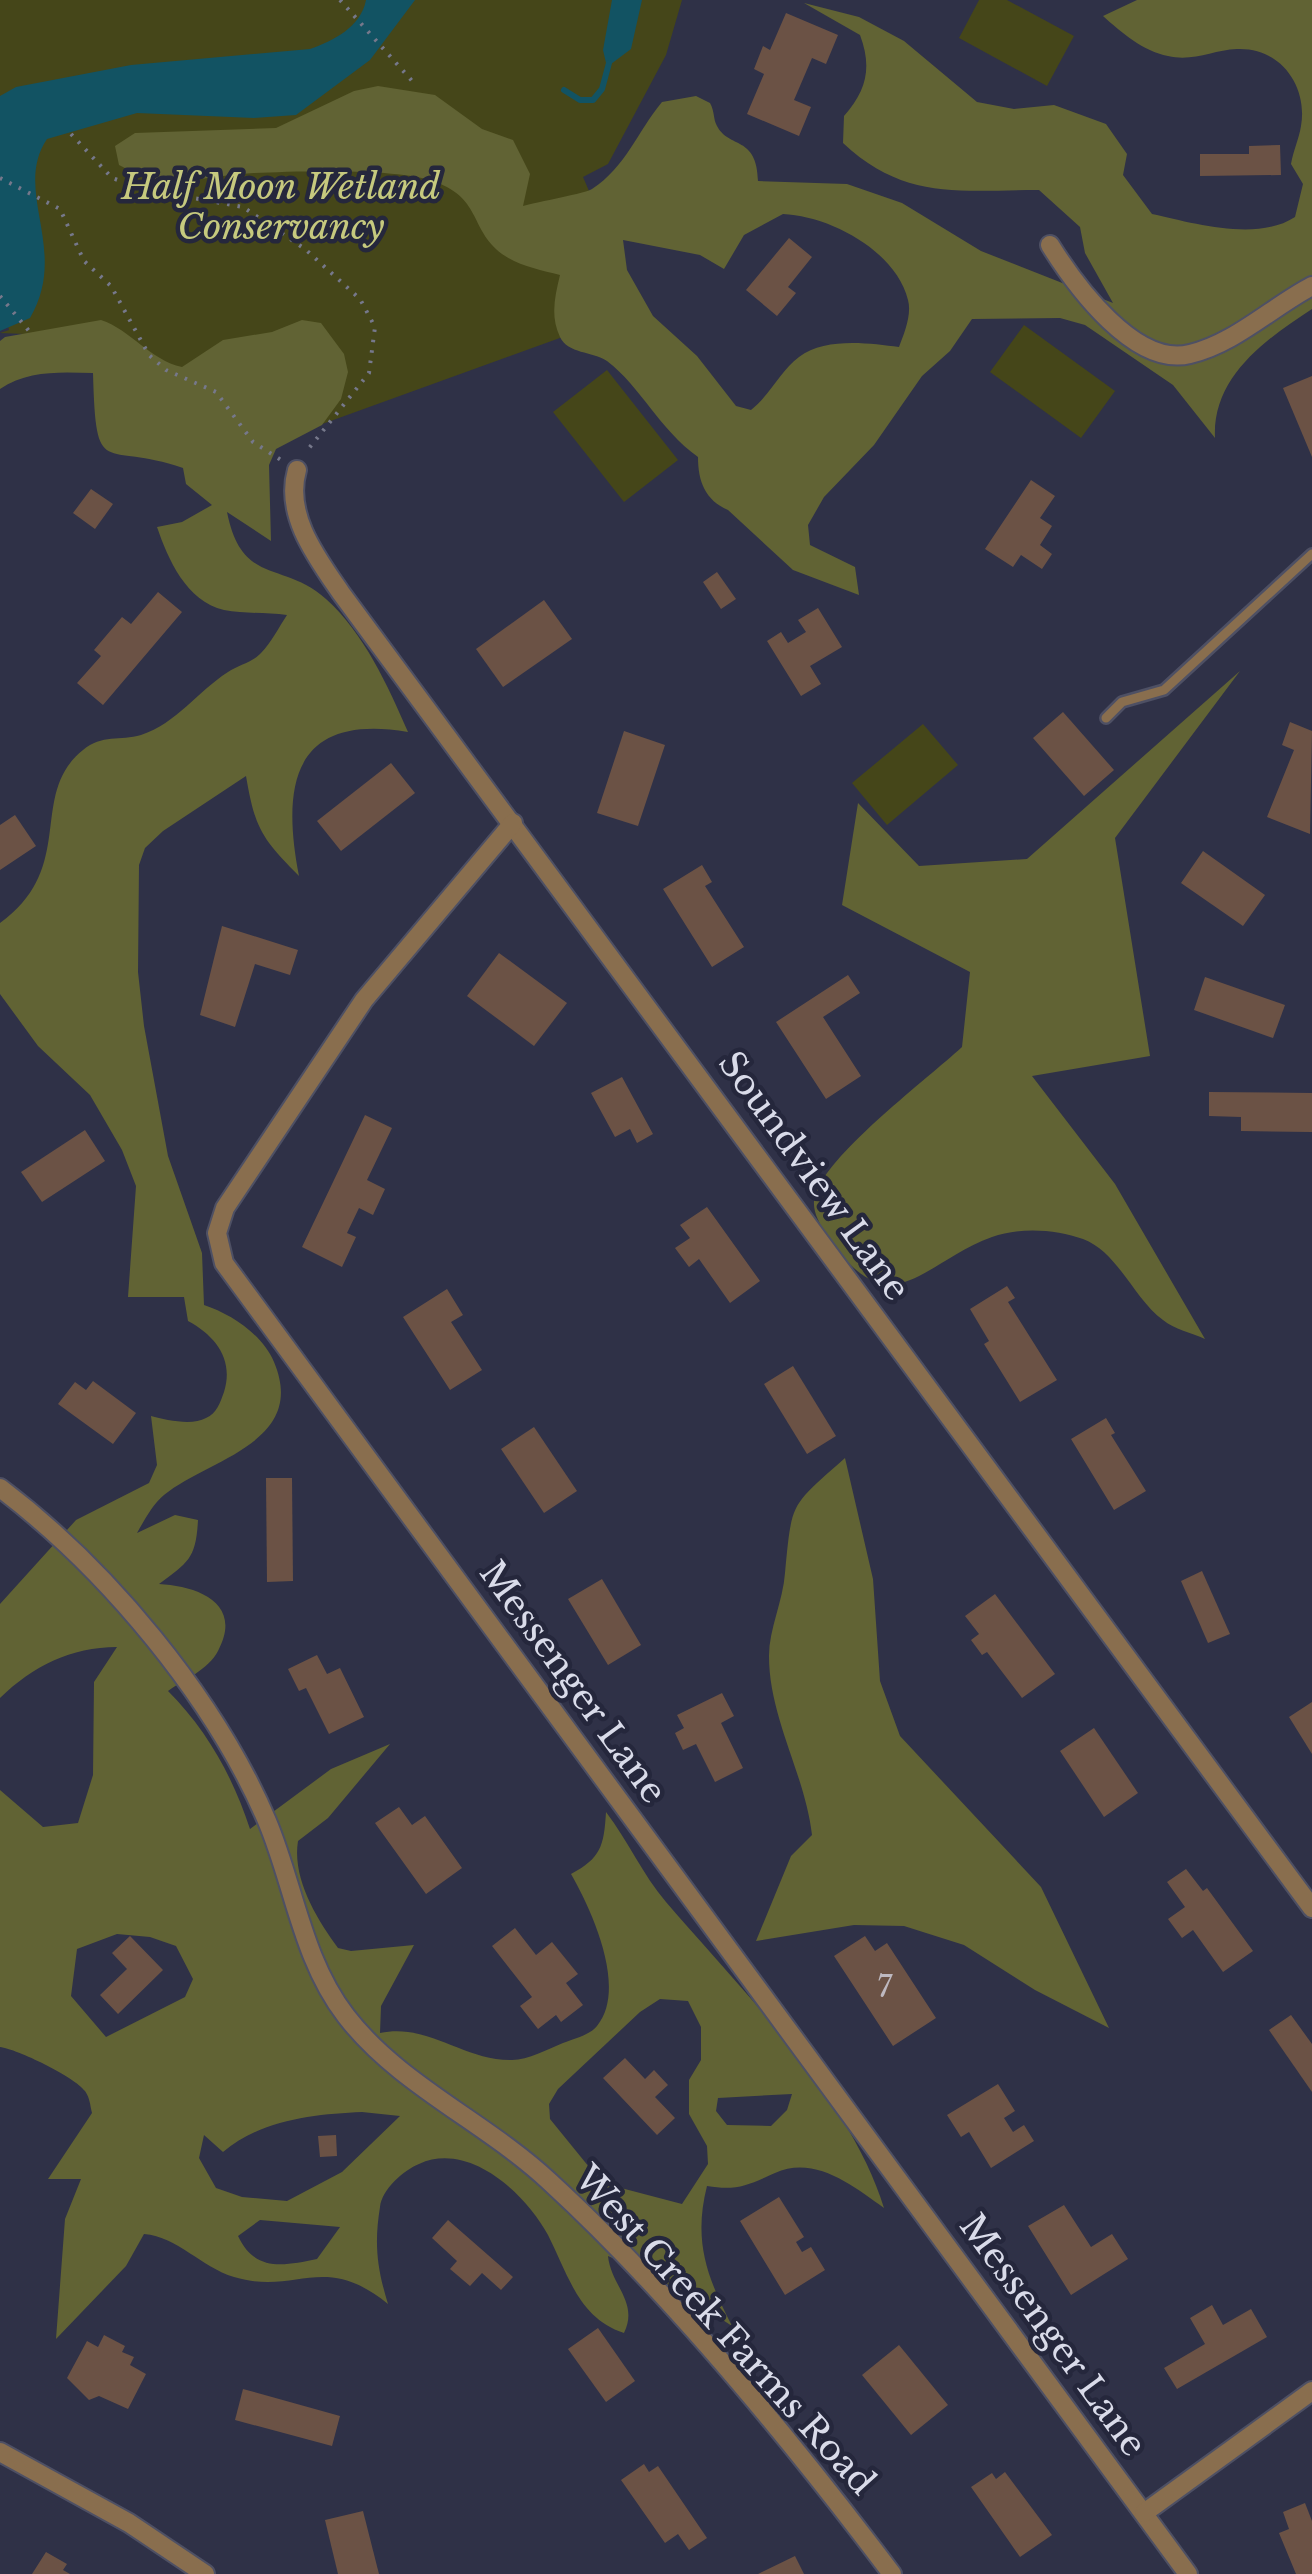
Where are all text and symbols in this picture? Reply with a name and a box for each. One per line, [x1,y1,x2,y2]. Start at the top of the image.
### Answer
park label: Half Moon Wetland Conservancy [121,165,441,248]
street label: Soundview Lane [710,1043,919,1309]
street label: Messenger Lane [471,1552,676,1811]
house number: 7 [877,1968,893,2005]
street label: West Creek Farms Road [565,2155,885,2503]
street label: Messenger Lane [951,2205,1156,2464]

